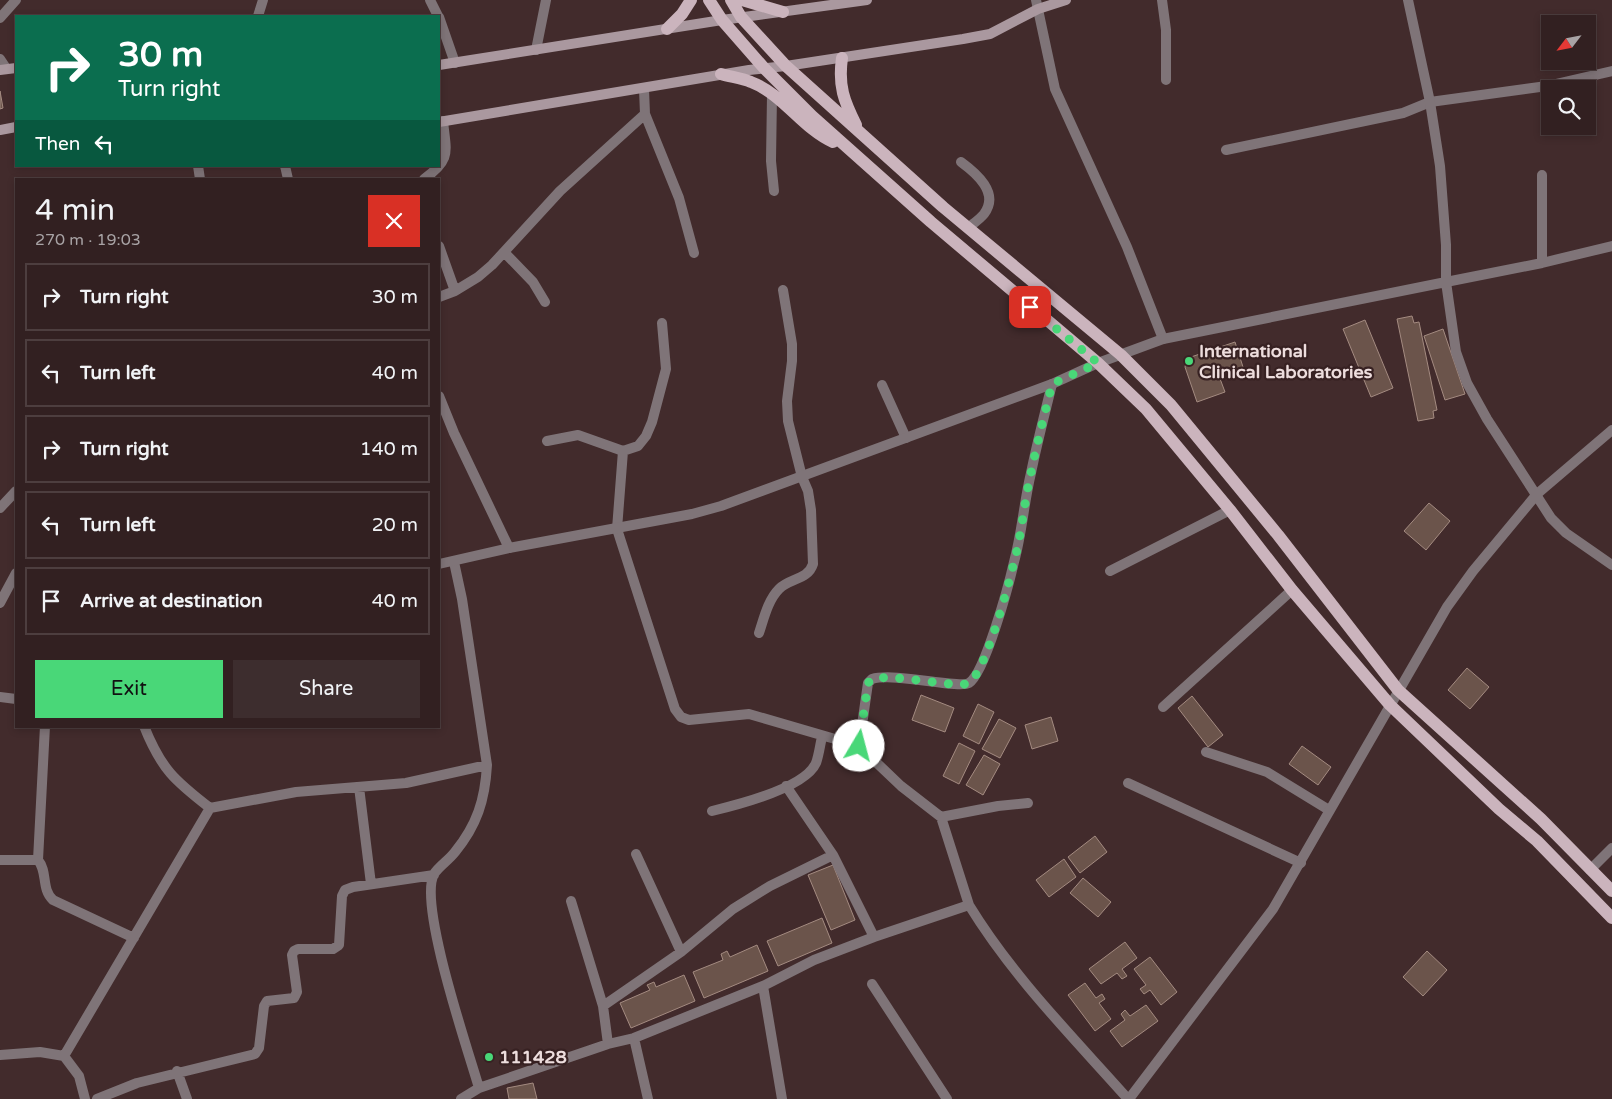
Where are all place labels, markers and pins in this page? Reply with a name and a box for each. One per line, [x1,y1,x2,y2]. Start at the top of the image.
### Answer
pin [1009,286,1051,328]
place label: International Clinical Laboratories [1199,340,1373,383]
marker: International Clinical Laboratories [1183,355,1195,367]
place label: 111428 [499,1046,567,1068]
marker: 111428 [483,1051,495,1063]

